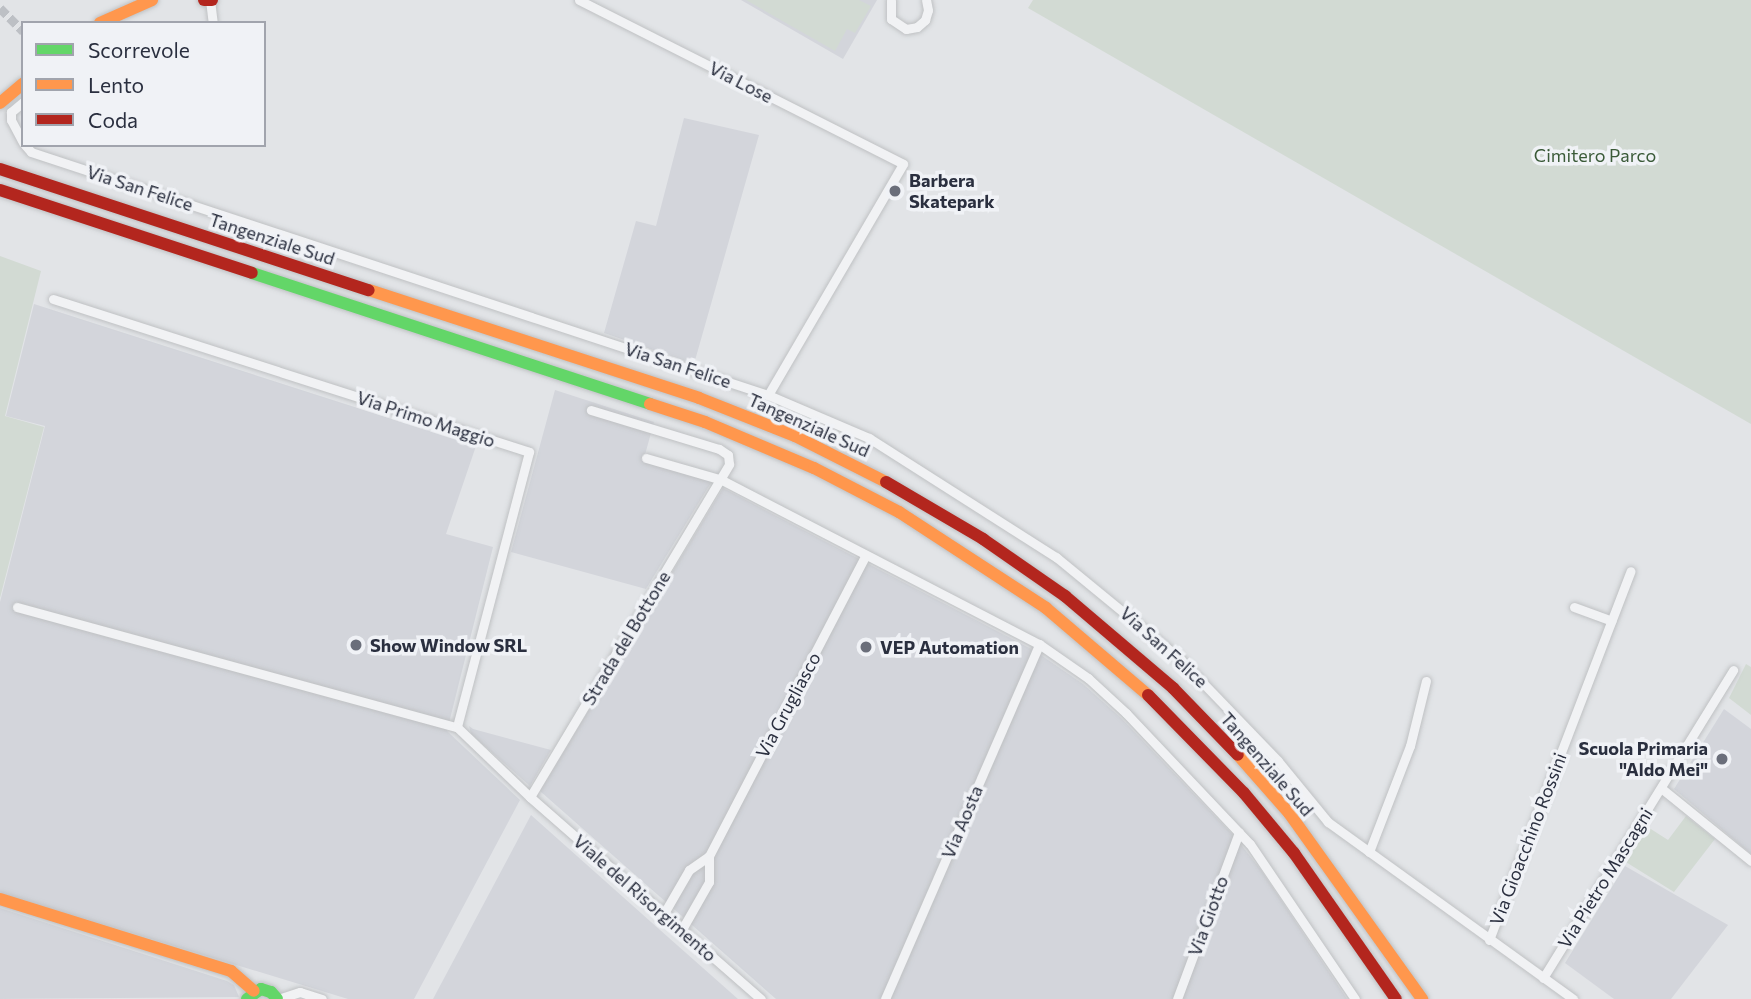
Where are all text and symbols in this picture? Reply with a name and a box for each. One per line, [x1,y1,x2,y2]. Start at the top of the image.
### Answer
legend [21,21,266,147]
text: Scorrevole [88,37,190,62]
street label: Via Lose [706,57,776,107]
text: Lento [88,72,144,97]
text: Coda [88,107,138,132]
park label: Cimitero Parco [1534,144,1656,166]
street label: Via San Felice [84,161,196,215]
place label: Barbera Skatepark [909,170,995,212]
marker: Barbera Skatepark [887,183,903,199]
street label: Tangenziale Sud [207,209,337,269]
street label: Via San Felice [622,338,734,392]
street label: Via Primo Maggio [354,386,498,452]
street label: Tangenziale Sud [745,389,873,461]
street label: Strada del Bottone [577,567,675,709]
street label: Via San Felice [1116,602,1212,692]
place label: Show Window SRL [370,634,527,656]
place label: VEP Automation [880,636,1019,658]
marker: Show Window SRL [348,637,364,653]
marker: VEP Automation [858,639,874,655]
street label: Via Grugliasco [751,648,825,762]
street label: Tangenziale Sud [1216,708,1318,820]
place label: Scuola Primaria "Aldo Mei" [1578,738,1708,780]
street label: Via Gioacchino Rossini [1485,750,1571,928]
marker: Scuola Primaria "Aldo Mei" [1714,751,1730,767]
street label: Via Aosta [937,782,987,862]
street label: Via Pietro Mascagni [1553,804,1657,952]
street label: Viale del Risorgimento [569,830,721,966]
street label: Via Giotto [1184,873,1232,959]

